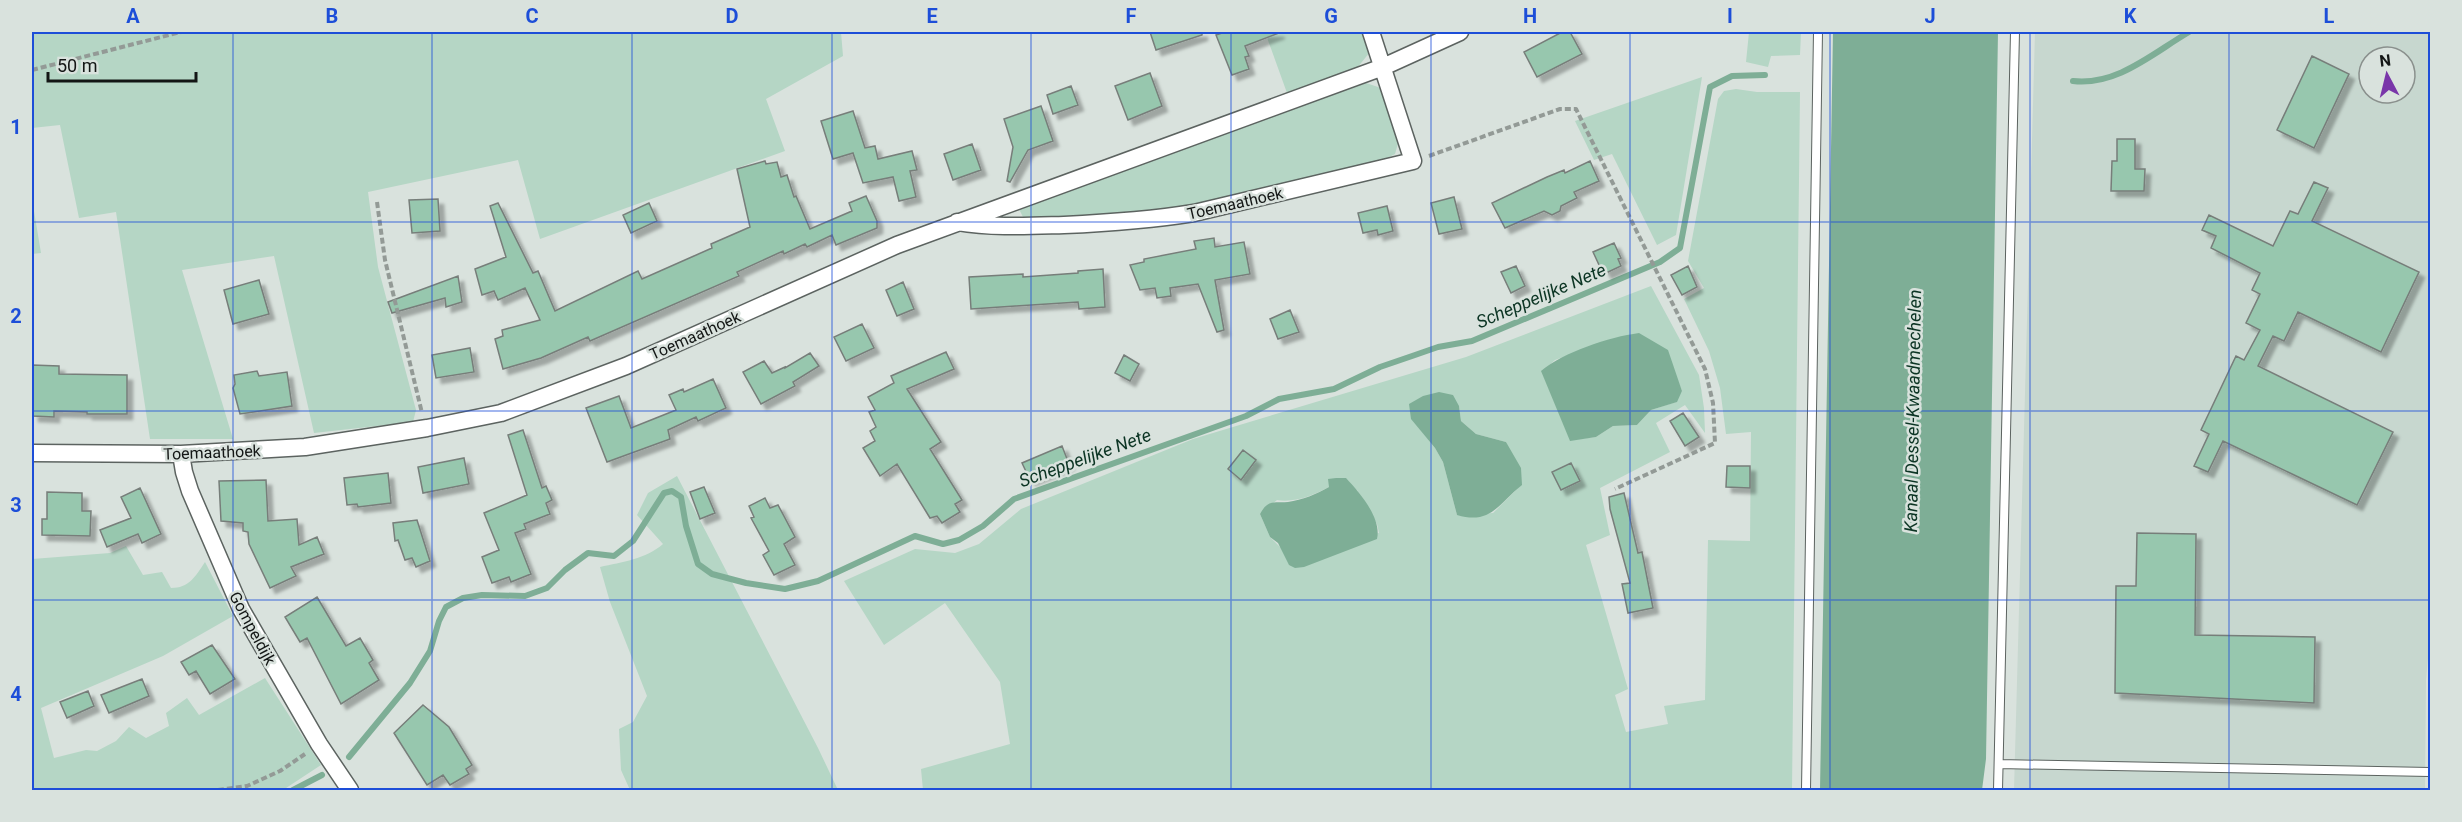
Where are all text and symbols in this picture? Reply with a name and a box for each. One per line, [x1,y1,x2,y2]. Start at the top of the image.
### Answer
text: A [126,4,140,28]
text: B [326,4,338,28]
text: C [525,4,539,28]
text: D [726,4,739,28]
text: E [926,4,938,28]
text: F [1126,4,1137,28]
text: G [1324,4,1338,28]
text: H [1523,4,1537,28]
text: I [1727,4,1733,28]
text: J [1924,4,1936,28]
text: K [2124,4,2137,28]
text: L [2324,4,2335,28]
scale bar [48,45,196,83]
north arrow [2357,45,2417,105]
text: N [2378,50,2392,71]
text: 50 m [57,55,97,76]
text: 1 [10,115,22,139]
street label: Toemaathoek [1185,183,1286,224]
water label: Scheppelijke Nete [1473,259,1609,332]
water label: Kanaal Dessel-Kwaadmechelen [1900,289,1925,533]
text: 2 [10,304,22,328]
street label: Toemaathoek [647,307,744,364]
water label: Scheppelijke Nete [1016,424,1154,491]
street label: Toemaathoek [163,441,262,464]
text: 3 [10,493,22,517]
street label: Gompeldijk [225,588,280,669]
text: 4 [10,682,22,706]

